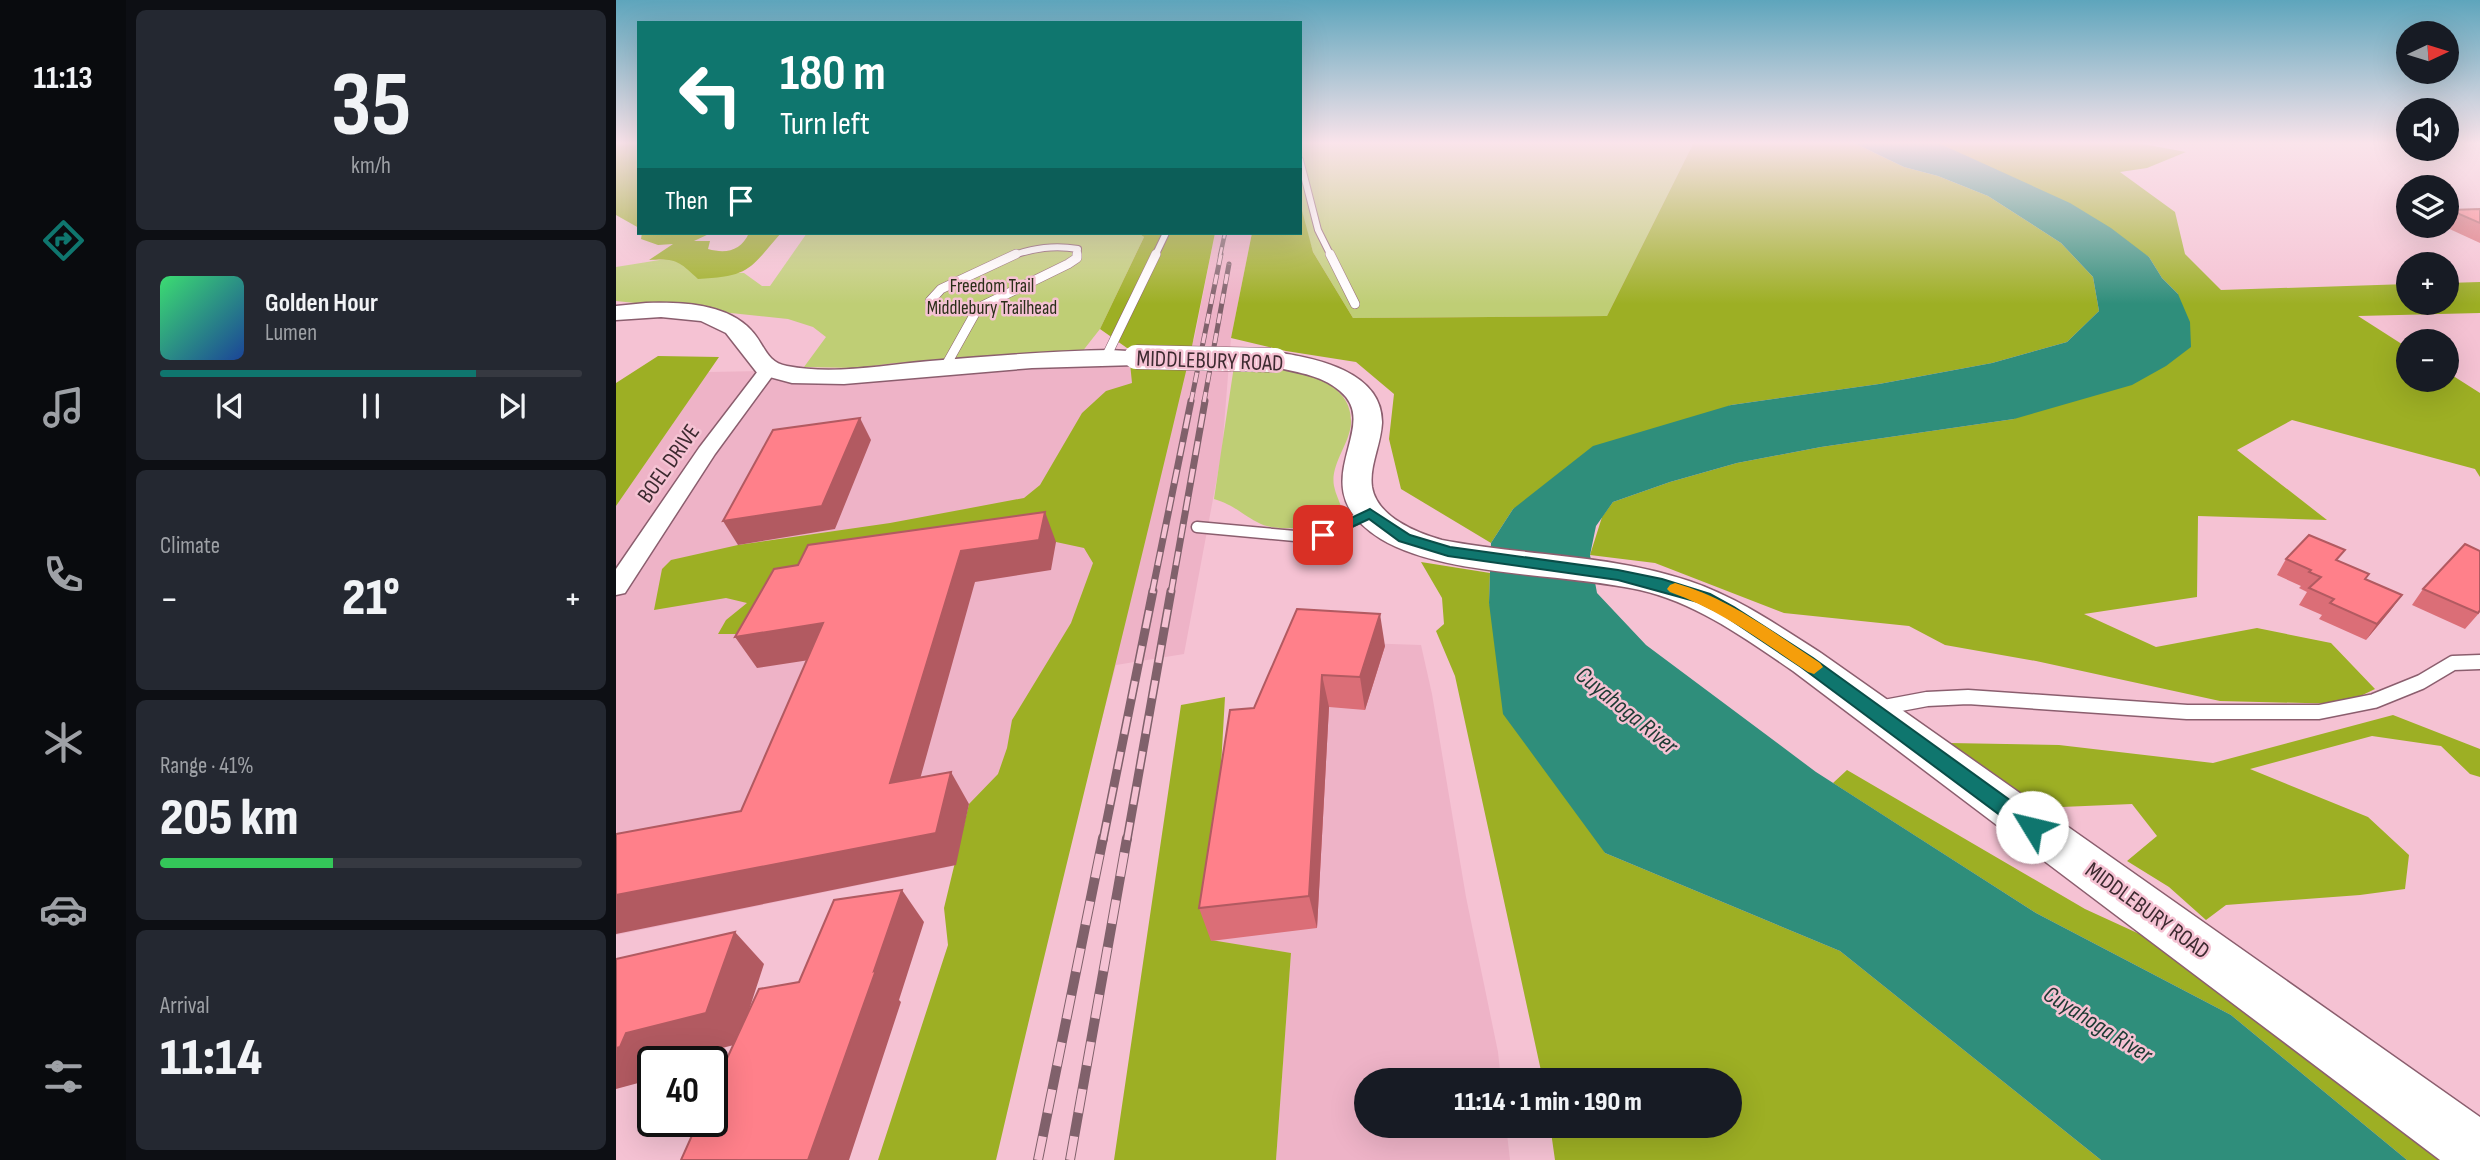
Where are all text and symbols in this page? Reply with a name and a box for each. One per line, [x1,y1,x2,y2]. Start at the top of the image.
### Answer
north arrow [2396,21,2459,84]
map controls [2396,21,2459,392]
text: 180 m [780,45,886,104]
icon: left [665,49,756,140]
text: 35 [331,52,411,161]
text: 11:13 [33,59,93,98]
button: sound [2396,98,2459,161]
text: Turn left [780,105,870,144]
text: km/h [351,152,391,180]
button: layers [2396,175,2459,238]
icon: arrive [722,182,760,220]
text: Then [665,186,708,217]
icon: directions [39,216,88,265]
button: + [2396,252,2459,315]
park label: Freedom Trail Middlebury Trailhead [927,275,1057,320]
text: Golden Hour [265,288,378,319]
text: Lumen [265,319,317,347]
button: − [2396,329,2459,392]
street label: MIDDLEBURY ROAD [1136,344,1284,378]
icon: music [39,383,88,432]
icon: previous [211,387,249,425]
icon: pause [352,387,390,425]
icon: next [493,387,531,425]
street label: BOEL DRIVE [632,419,706,508]
pin [1293,505,1353,565]
icon: arrive [1304,516,1342,554]
text: Climate [160,532,220,560]
icon: phone [39,550,88,599]
text: 21° [342,567,400,630]
text: − [160,577,179,622]
text: + [563,577,582,622]
water label: Cuyahoga River [1570,660,1685,761]
icon: climate [39,718,88,767]
text: Range · 41% [160,752,254,780]
text: 205 km [160,787,298,850]
position arrow [1995,790,2069,864]
street label: MIDDLEBURY ROAD [2080,856,2215,965]
icon: car [39,885,88,934]
water label: Cuyahoga River [2038,980,2159,1070]
text: Arrival [160,992,209,1020]
text: 11:14 [160,1027,262,1090]
speed limit sign: 40 [637,1046,728,1137]
icon: filters [39,1052,88,1101]
text: 11:14 · 1 min · 190 m [1454,1087,1642,1118]

